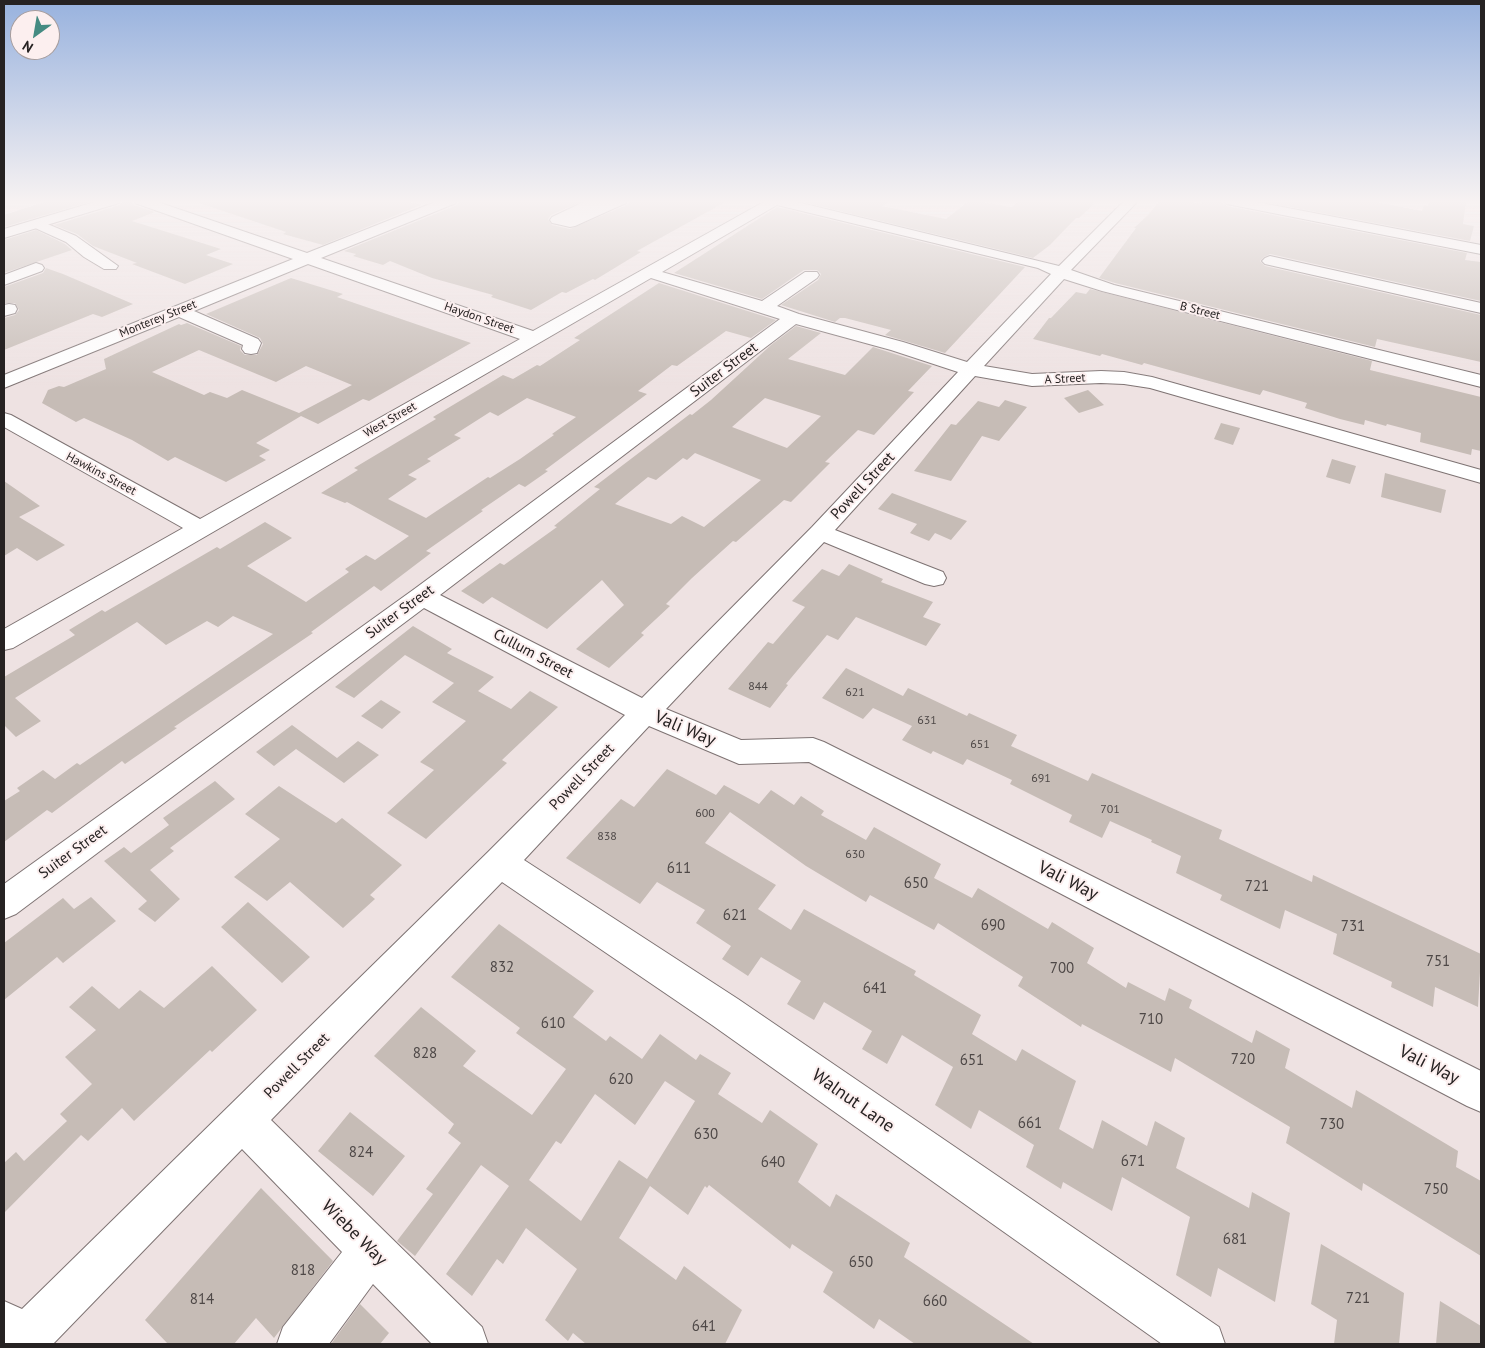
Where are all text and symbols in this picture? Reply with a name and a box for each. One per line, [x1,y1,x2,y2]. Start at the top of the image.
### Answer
north arrow [10,10,60,60]
text: N [19,37,36,57]
street label: Monterey Street [117,297,199,341]
street label: Haydon Street [442,299,516,337]
street label: B Street [1178,299,1222,323]
street label: Suiter Street [687,339,761,401]
street label: A Street [1044,371,1086,387]
street label: West Street [361,399,419,441]
street label: Powell Street [827,449,899,523]
street label: Hawkins Street [64,450,138,498]
street label: Suiter Street [362,581,438,643]
street label: Cullum Street [490,625,576,683]
house number: 844 [748,680,768,694]
house number: 621 [845,686,865,700]
street label: Vali Way [651,706,719,752]
house number: 631 [917,714,937,728]
house number: 651 [970,738,990,752]
street label: Powell Street [546,740,618,814]
house number: 691 [1031,772,1051,786]
house number: 701 [1100,803,1120,817]
house number: 600 [695,807,715,821]
street label: Suiter Street [35,821,111,883]
house number: 838 [597,830,617,844]
house number: 630 [845,848,865,862]
street label: Vali Way [1034,857,1102,905]
house number: 611 [667,860,691,878]
house number: 650 [904,875,928,893]
house number: 721 [1245,878,1269,896]
house number: 621 [723,907,747,925]
house number: 690 [981,917,1005,935]
house number: 731 [1341,918,1365,936]
house number: 751 [1426,953,1450,971]
house number: 832 [490,959,514,977]
house number: 700 [1050,960,1074,978]
house number: 641 [863,980,887,998]
house number: 710 [1139,1011,1163,1029]
house number: 610 [541,1015,565,1033]
street label: Powell Street [260,1029,334,1103]
street label: Vali Way [1395,1041,1463,1089]
house number: 828 [413,1045,437,1063]
house number: 720 [1231,1051,1255,1069]
house number: 651 [960,1052,984,1070]
street label: Walnut Lane [808,1065,898,1137]
house number: 620 [609,1071,633,1089]
house number: 661 [1018,1115,1042,1133]
house number: 730 [1320,1116,1344,1134]
house number: 630 [694,1126,718,1144]
house number: 824 [349,1144,373,1162]
house number: 671 [1121,1153,1145,1171]
house number: 640 [761,1154,785,1172]
house number: 750 [1424,1181,1448,1199]
street label: Wiebe Way [317,1196,391,1270]
house number: 681 [1223,1231,1247,1249]
house number: 650 [849,1254,873,1272]
house number: 818 [291,1262,315,1280]
house number: 721 [1346,1290,1370,1308]
house number: 814 [190,1291,214,1309]
house number: 660 [923,1293,947,1311]
house number: 641 [692,1318,716,1336]

